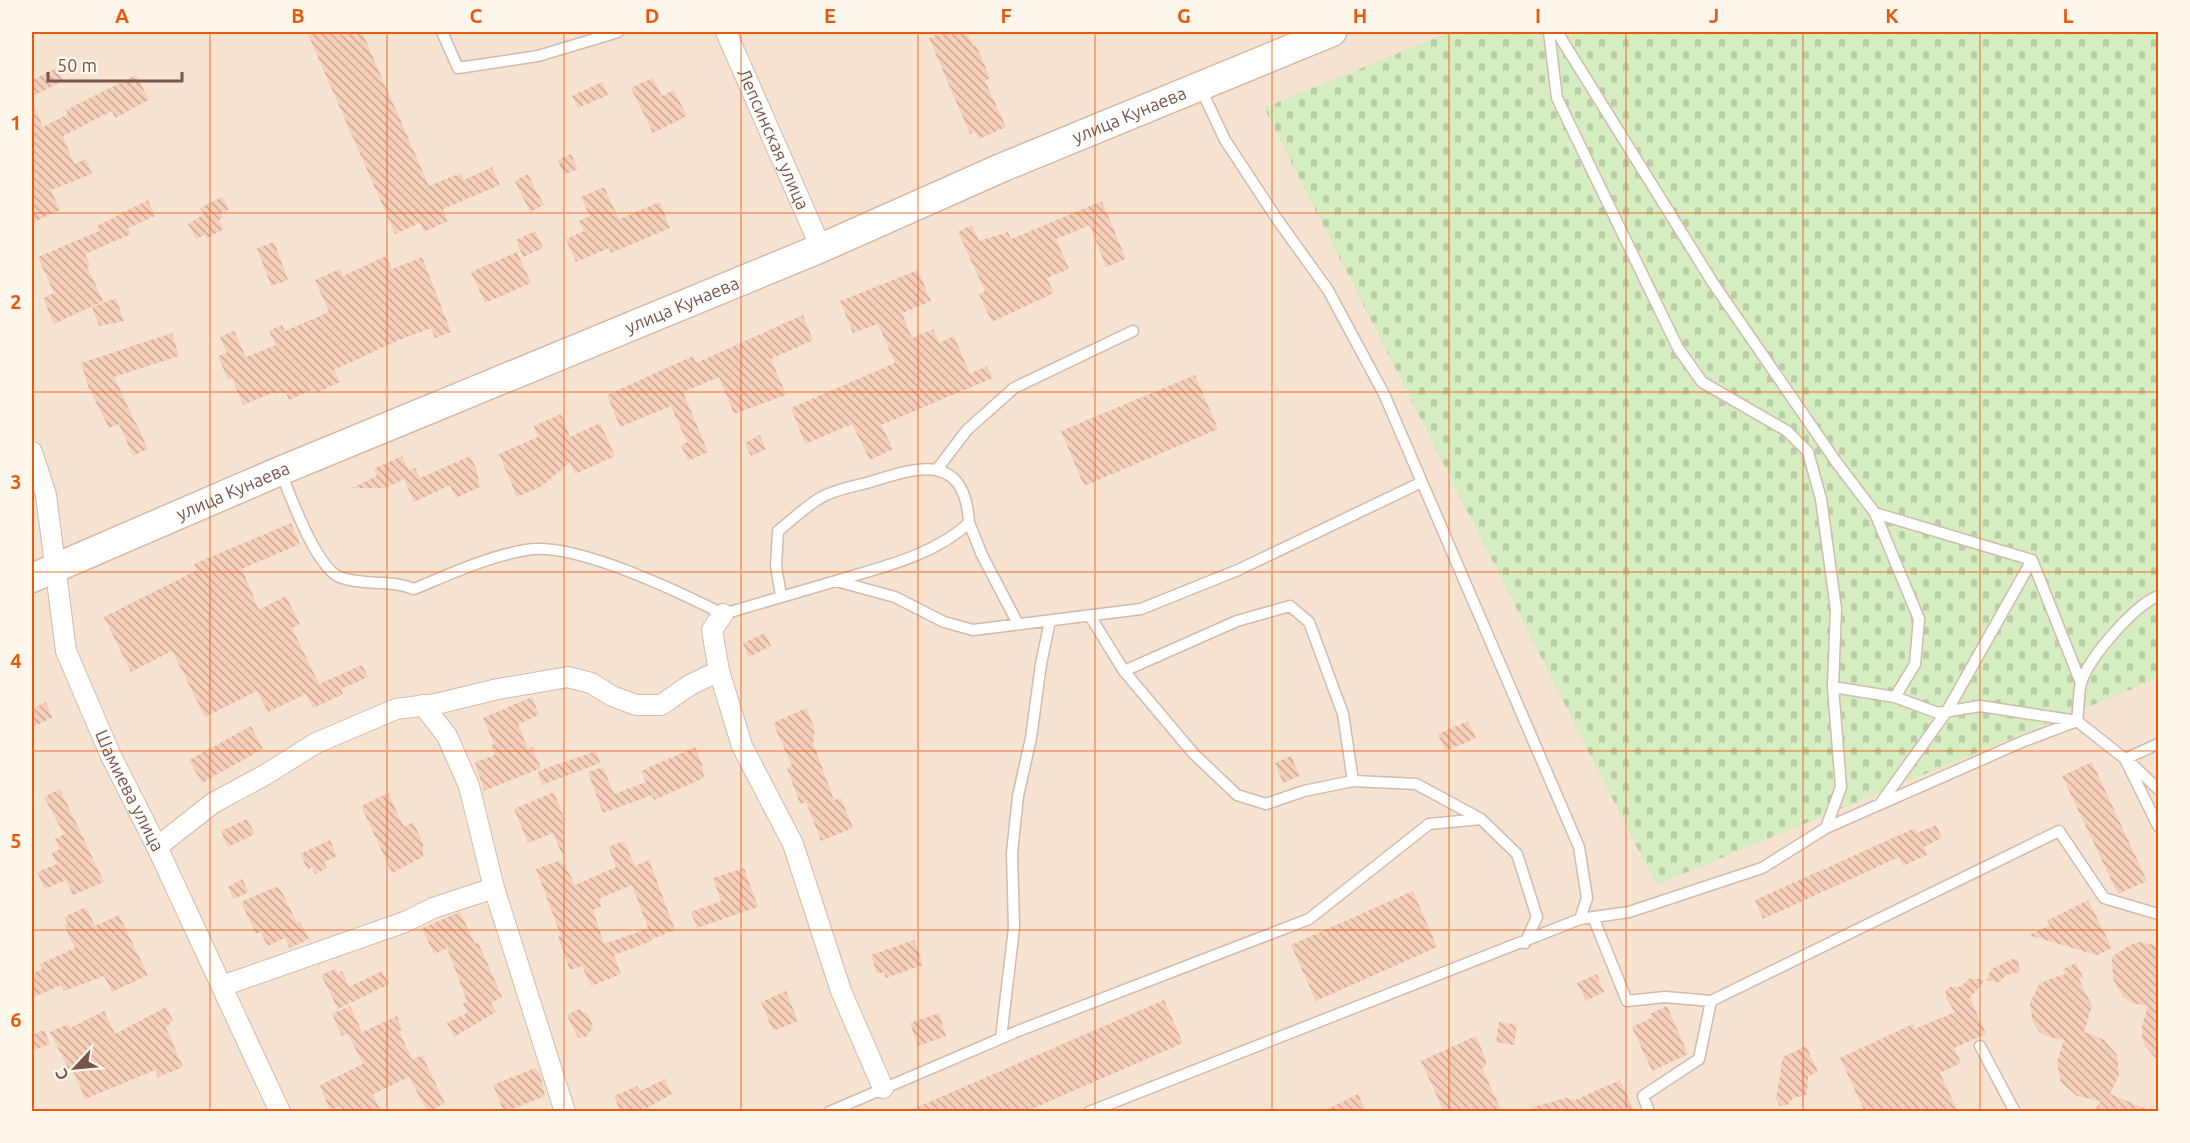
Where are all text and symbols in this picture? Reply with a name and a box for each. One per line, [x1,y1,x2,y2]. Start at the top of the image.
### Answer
text: A [115,4,129,27]
text: B [291,4,305,27]
text: C [470,4,483,27]
text: D [645,4,659,27]
text: E [824,4,836,27]
text: F [1000,4,1012,27]
text: G [1177,4,1191,27]
text: H [1353,4,1367,27]
text: I [1535,4,1541,27]
text: J [1709,4,1719,27]
text: K [1885,4,1899,27]
text: L [2063,4,2074,27]
scale bar [48,45,182,83]
text: 50 m [57,55,97,75]
street label: Лепсинская улица [734,65,814,212]
street label: улица Кунаева [1069,82,1189,147]
text: 1 [10,111,22,134]
street label: улица Кунаева [622,272,742,337]
text: 2 [10,290,22,313]
street label: улица Кунаева [173,457,292,524]
text: 3 [10,470,22,493]
text: 4 [10,649,22,672]
street label: Шамиева улица [92,727,169,854]
text: 5 [10,829,22,852]
text: 6 [10,1008,22,1031]
north arrow [45,1038,105,1098]
text: С [51,1066,72,1083]

